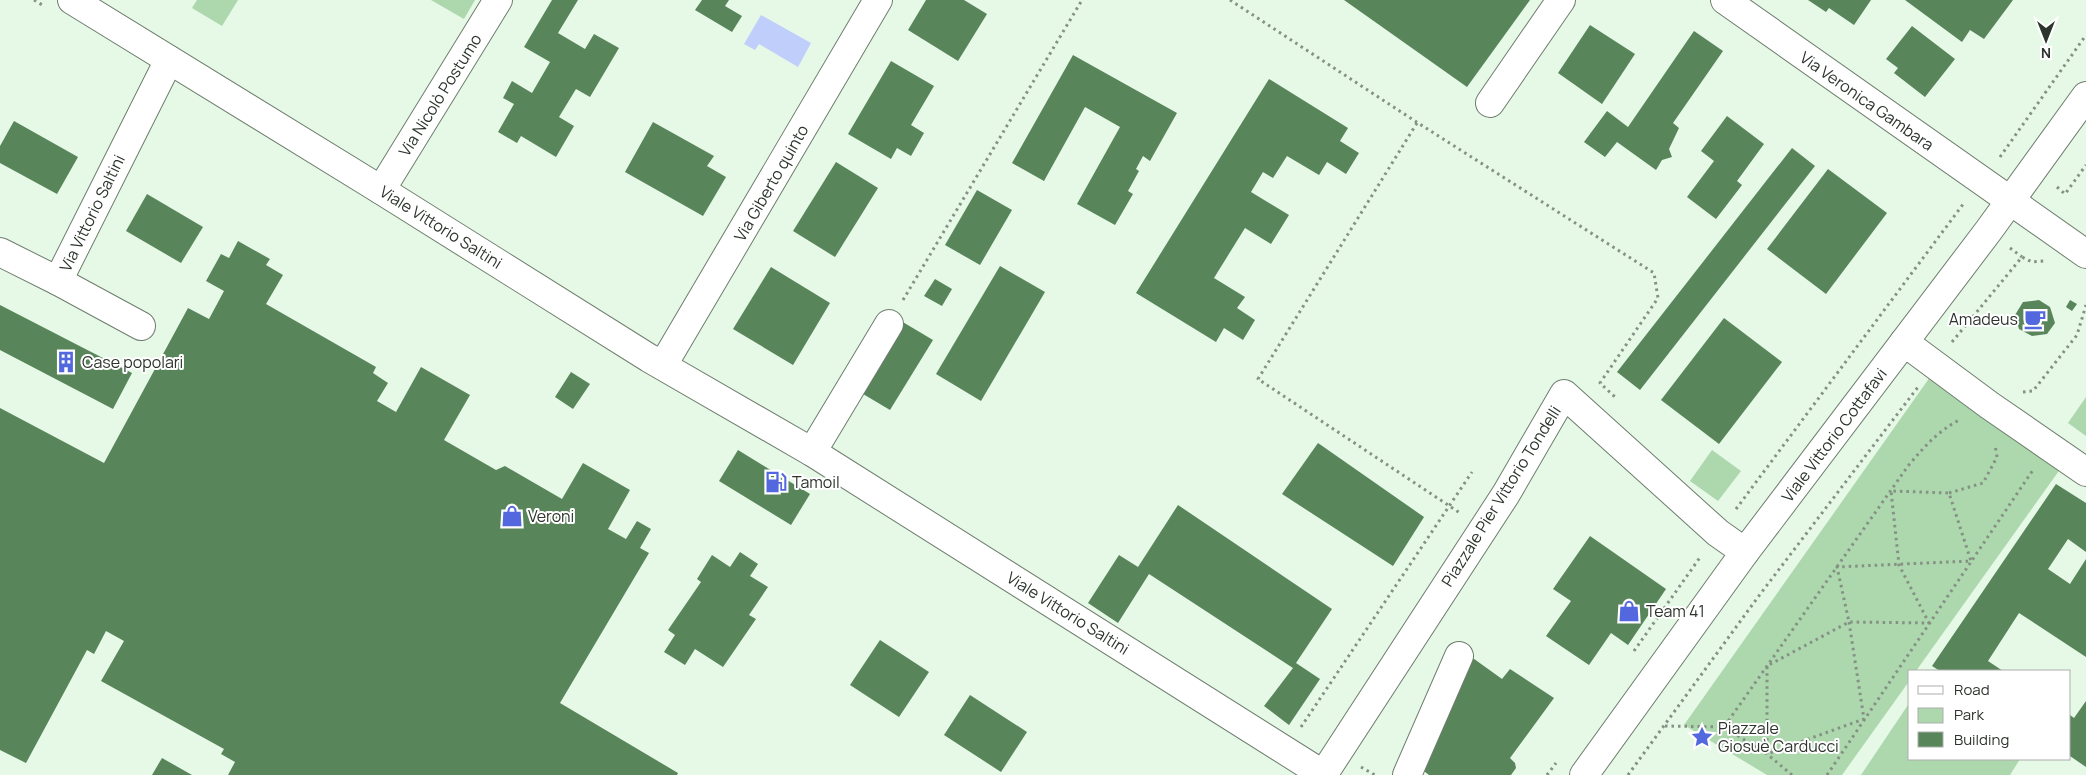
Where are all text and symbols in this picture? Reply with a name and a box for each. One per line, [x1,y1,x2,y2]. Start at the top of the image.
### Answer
north arrow [2021,15,2071,65]
street label: Via Nicolò Postumo [393,30,487,160]
text: N [2041,44,2051,63]
street label: Via Veronica Gambara [1796,46,1938,156]
street label: Via Giberto quinto [729,121,813,245]
street label: Via Vittorio Saltini [54,151,130,275]
street label: Viale Vittorio Saltini [376,180,506,274]
cafe icon: Amadeus [2022,306,2048,332]
place label: Amadeus [1949,308,2018,330]
building icon: Case popolari [53,349,79,375]
place label: Case popolari [82,351,183,373]
street label: Viale Vittorio Cottafavi [1776,364,1892,506]
street label: Piazzale Pier Vittorio Tondelli [1436,401,1566,591]
fuel station icon: Tamoil [763,469,789,495]
place label: Tamoil [792,471,840,493]
shop icon: Veroni [499,503,525,529]
place label: Veroni [528,505,574,527]
street label: Viale Vittorio Saltini [1003,566,1133,660]
shop icon: Team 41 [1616,598,1642,624]
place label: Team 41 [1646,600,1705,622]
legend [1908,670,2071,760]
text: Road [1954,679,1990,700]
text: Park [1954,704,1984,725]
place label: Piazzale Giosuè Carducci [1718,717,1839,757]
place icon: Piazzale Giosuè Carducci [1689,724,1715,750]
text: Building [1954,729,2009,750]

